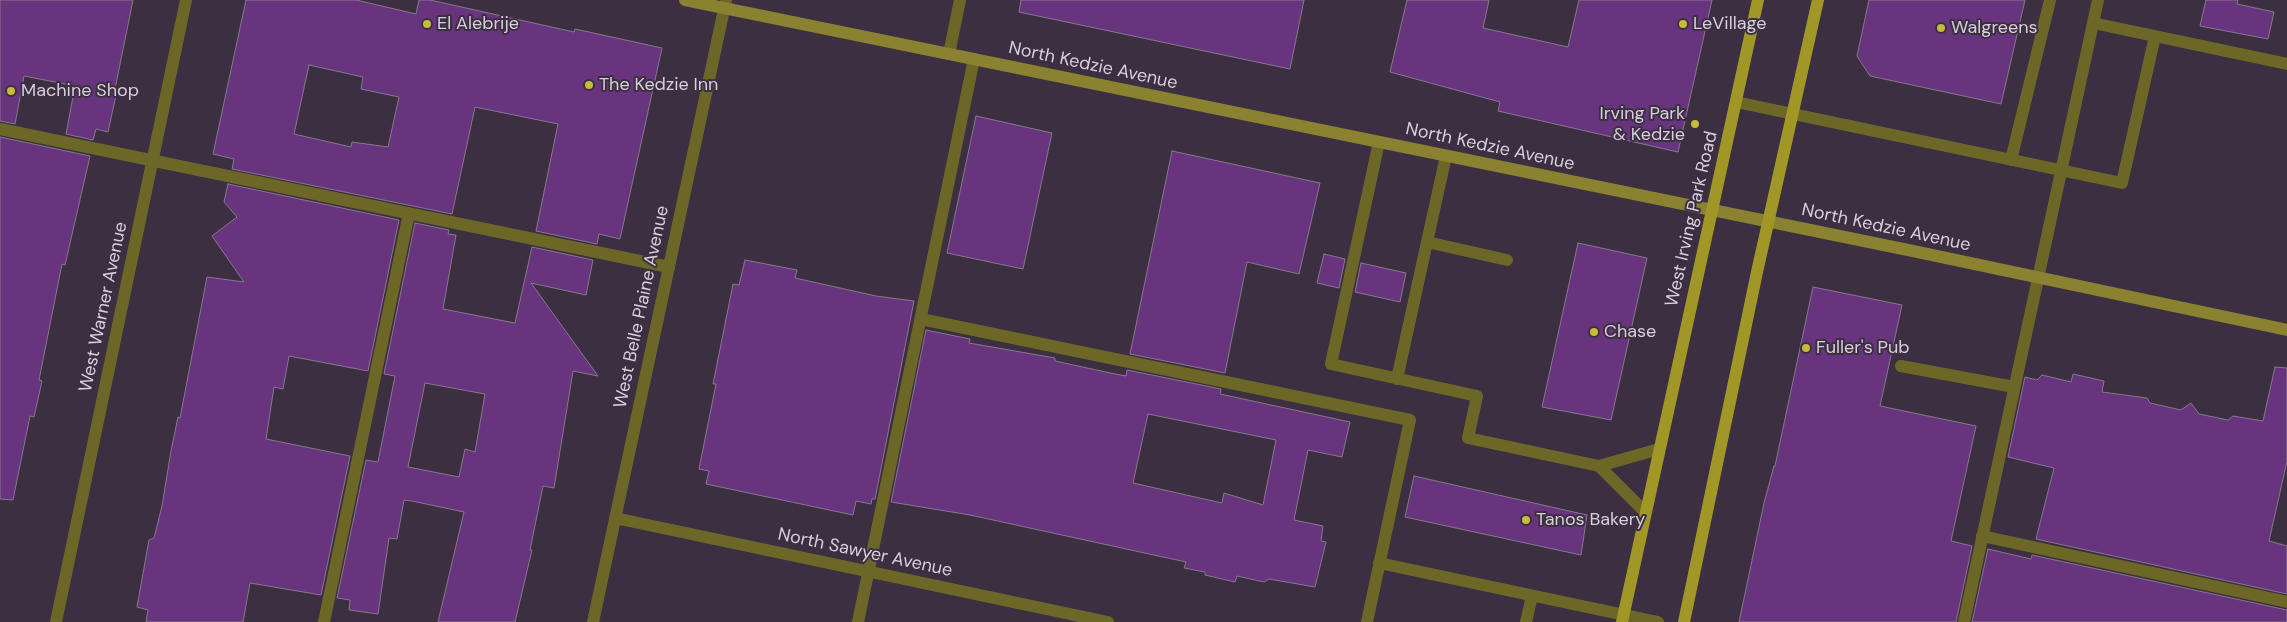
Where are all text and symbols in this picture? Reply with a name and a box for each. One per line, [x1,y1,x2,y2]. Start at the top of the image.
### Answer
place label: El Alebrije [437,13,519,35]
place label: LeVillage [1693,13,1766,35]
place label: Walgreens [1951,17,2038,39]
marker: El Alebrije [421,18,433,30]
marker: LeVillage [1677,18,1689,30]
marker: Walgreens [1935,22,1947,34]
street label: North Kedzie Avenue [1007,38,1179,94]
place label: The Kedzie Inn [599,74,718,96]
marker: The Kedzie Inn [583,79,595,91]
place label: Machine Shop [21,80,139,102]
marker: Machine Shop [5,85,17,97]
place label: Irving Park & Kedzie [1600,103,1685,146]
marker: Irving Park & Kedzie [1689,118,1701,130]
street label: North Kedzie Avenue [1404,119,1576,175]
street label: West Irving Park Road [1661,129,1723,309]
street label: North Kedzie Avenue [1800,200,1972,256]
street label: West Belle Plaine Avenue [610,204,674,410]
street label: West Warner Avenue [75,220,133,394]
place label: Chase [1604,321,1656,343]
marker: Chase [1588,326,1600,338]
place label: Fuller's Pub [1816,337,1910,359]
marker: Fuller's Pub [1800,342,1812,354]
place label: Tanos Bakery [1536,509,1645,531]
marker: Tanos Bakery [1520,514,1532,526]
street label: North Sawyer Avenue [776,524,954,582]

